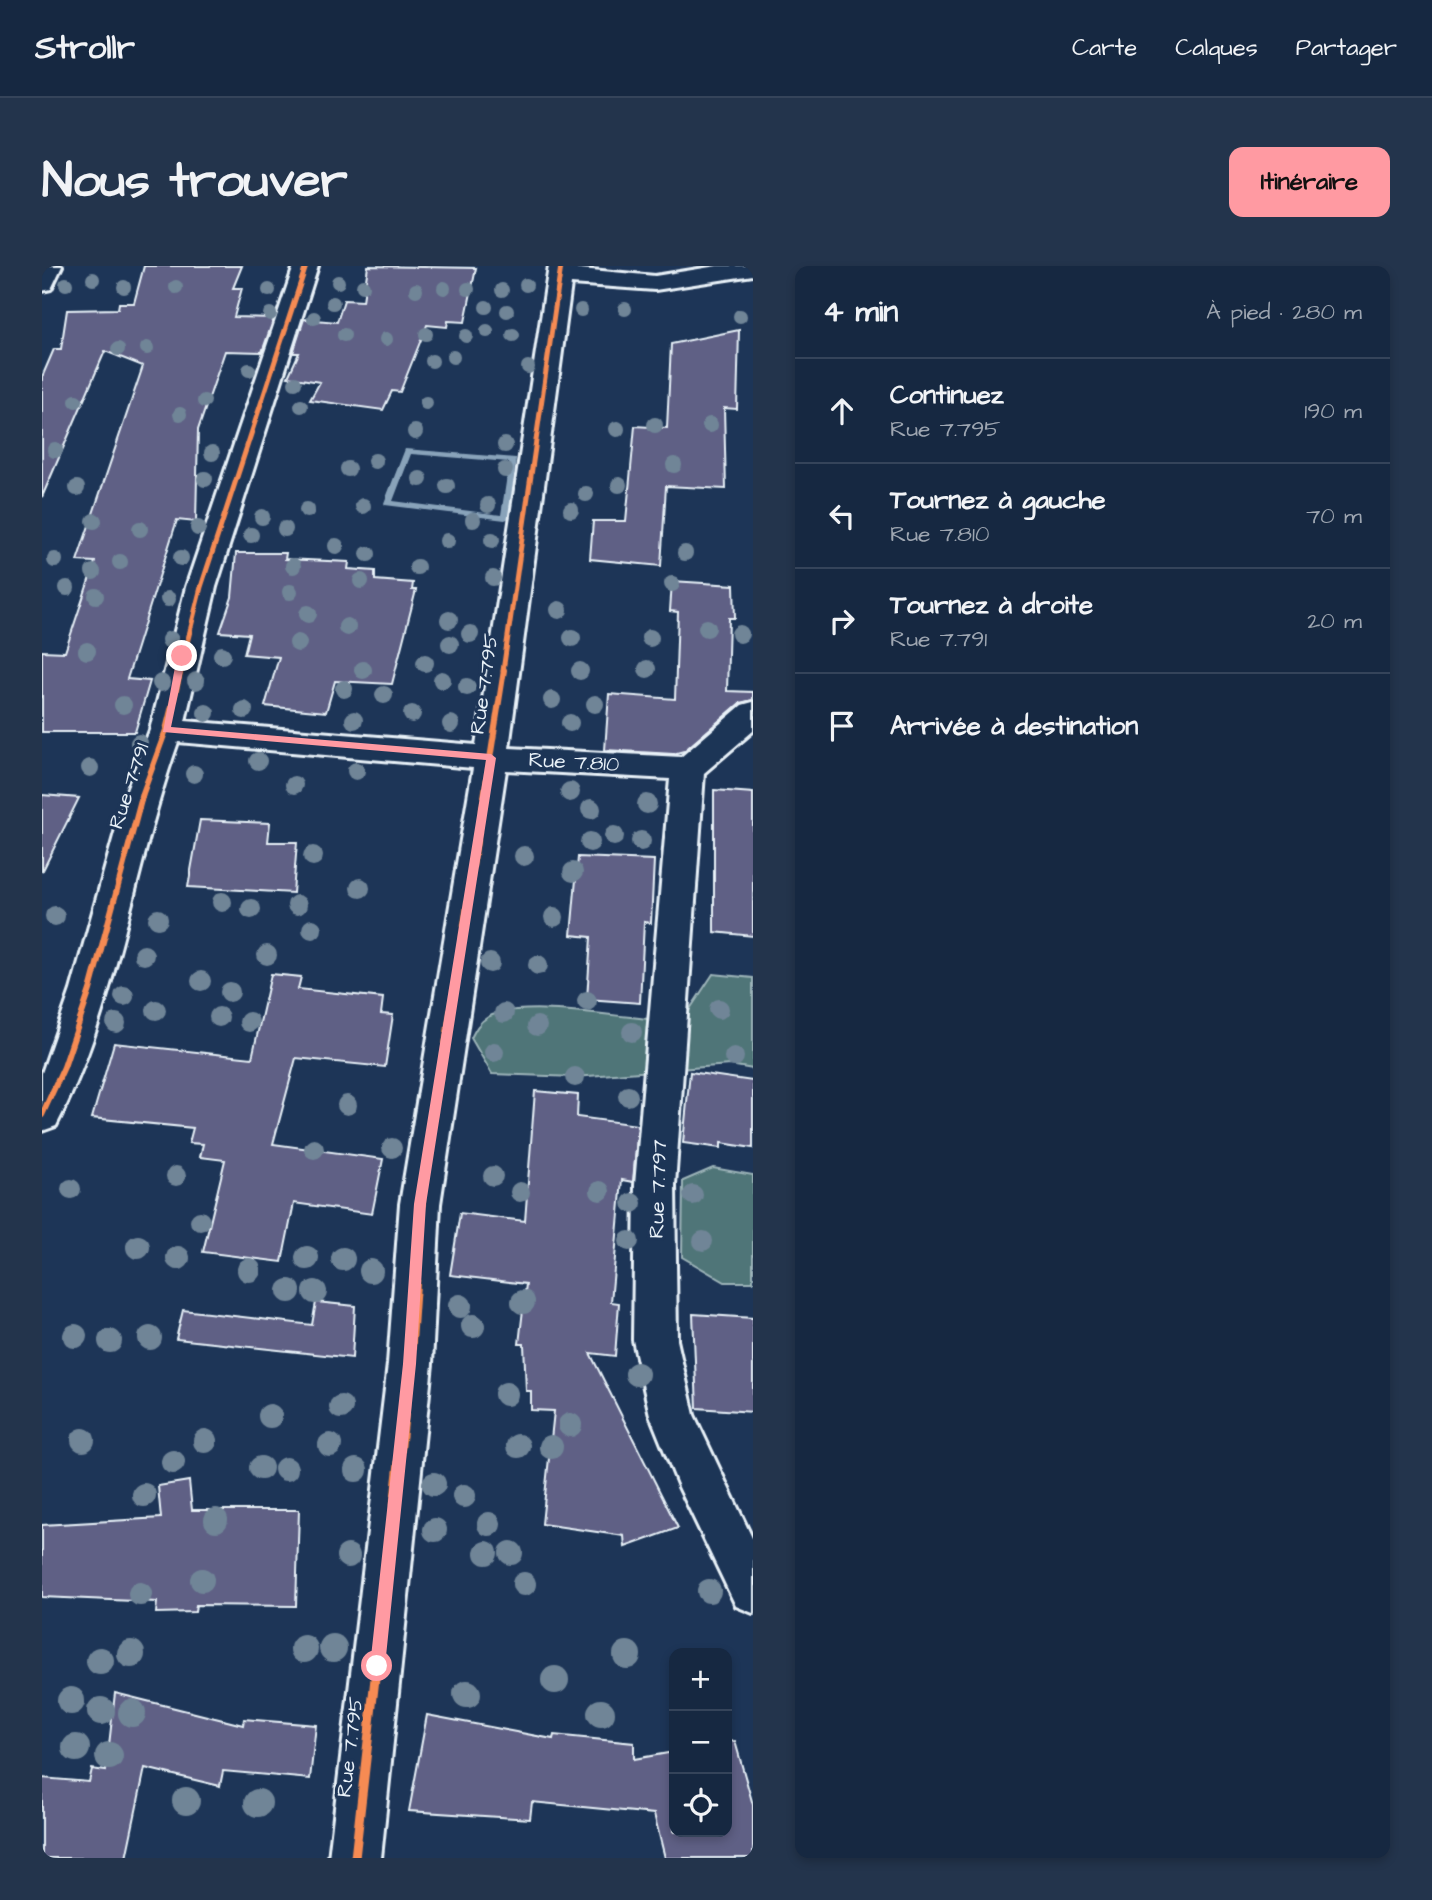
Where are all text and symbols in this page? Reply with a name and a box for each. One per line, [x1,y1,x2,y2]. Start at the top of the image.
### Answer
text: Strollr [35,25,135,71]
text: Carte [1072,31,1137,65]
text: Calques [1175,31,1258,65]
text: Partager [1296,31,1397,65]
button: Itinéraire [1229,147,1390,217]
text: Nous trouver [42,148,348,216]
text: 4 min [823,291,898,333]
text: À pied · 280 m [1206,296,1362,328]
text: Continuez [890,377,1004,413]
icon: ahead [823,392,861,430]
text: 190 m [1304,395,1362,427]
text: Rue 7.795 [890,413,1001,445]
text: Tournez à gauche [890,482,1106,518]
icon: left [823,497,861,535]
text: 70 m [1306,500,1362,532]
text: Rue 7.810 [890,518,989,550]
text: Tournez à droite [890,587,1093,623]
icon: right [823,602,861,640]
text: 20 m [1307,605,1362,637]
text: Rue 7.791 [890,623,987,655]
street label: Rue 7.795 [463,632,505,736]
route end [166,640,197,671]
icon: arrive [823,707,861,745]
text: Arrivée à destination [890,708,1138,744]
street label: Rue 7.791 [101,739,157,833]
street label: Rue 7.810 [528,745,620,779]
street label: Rue 7.797 [642,1139,674,1239]
map controls [669,1648,732,1837]
button: + [669,1648,732,1711]
route start [361,1650,392,1681]
street label: Rue 7.795 [329,1695,371,1799]
button: − [669,1711,732,1774]
button: locate [669,1774,732,1837]

